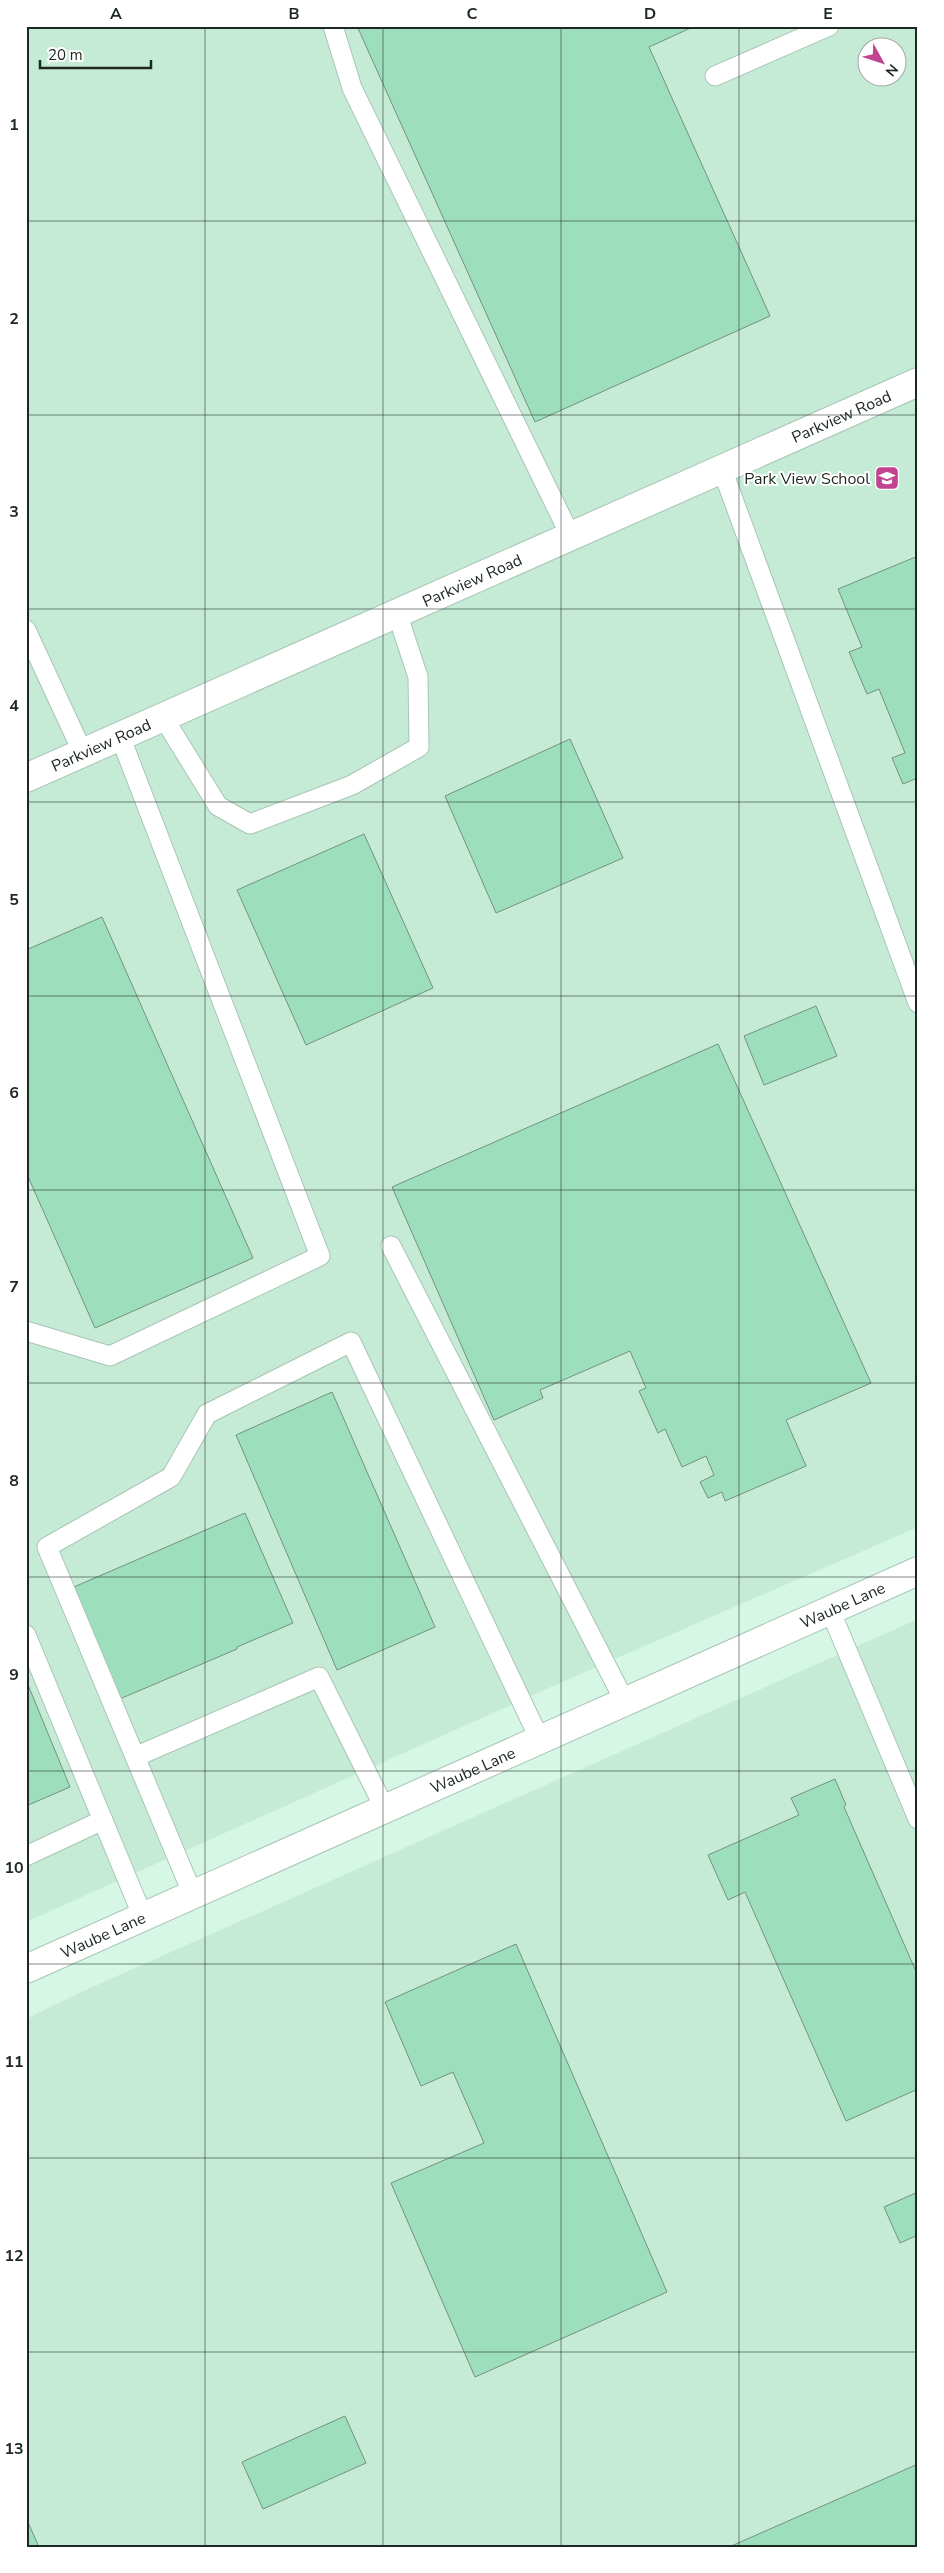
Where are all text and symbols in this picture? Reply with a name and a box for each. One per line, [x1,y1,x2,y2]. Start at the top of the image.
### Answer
text: A [110,3,122,25]
text: B [288,3,300,25]
text: C [467,3,478,25]
text: D [644,3,656,25]
text: E [823,3,833,25]
scale bar [40,38,151,70]
north arrow [856,38,906,88]
text: 20 m [48,45,83,65]
text: N [881,60,902,80]
text: 1 [9,114,19,136]
text: 2 [9,308,19,330]
street label: Parkview Road [788,385,895,449]
school or university icon: Park View School [874,465,900,491]
place label: Park View School [744,468,870,490]
text: 3 [9,501,19,523]
street label: Parkview Road [419,549,526,613]
text: 4 [9,695,19,717]
street label: Parkview Road [48,714,155,777]
text: 5 [9,889,19,911]
text: 6 [9,1082,19,1104]
text: 7 [9,1276,19,1298]
text: 8 [9,1470,19,1492]
street label: Waube Lane [797,1577,889,1634]
text: 9 [9,1664,19,1686]
street label: Waube Lane [427,1742,519,1799]
text: 10 [4,1857,24,1879]
street label: Waube Lane [57,1907,149,1964]
text: 11 [4,2051,24,2073]
text: 12 [4,2245,24,2267]
text: 13 [4,2438,24,2460]

